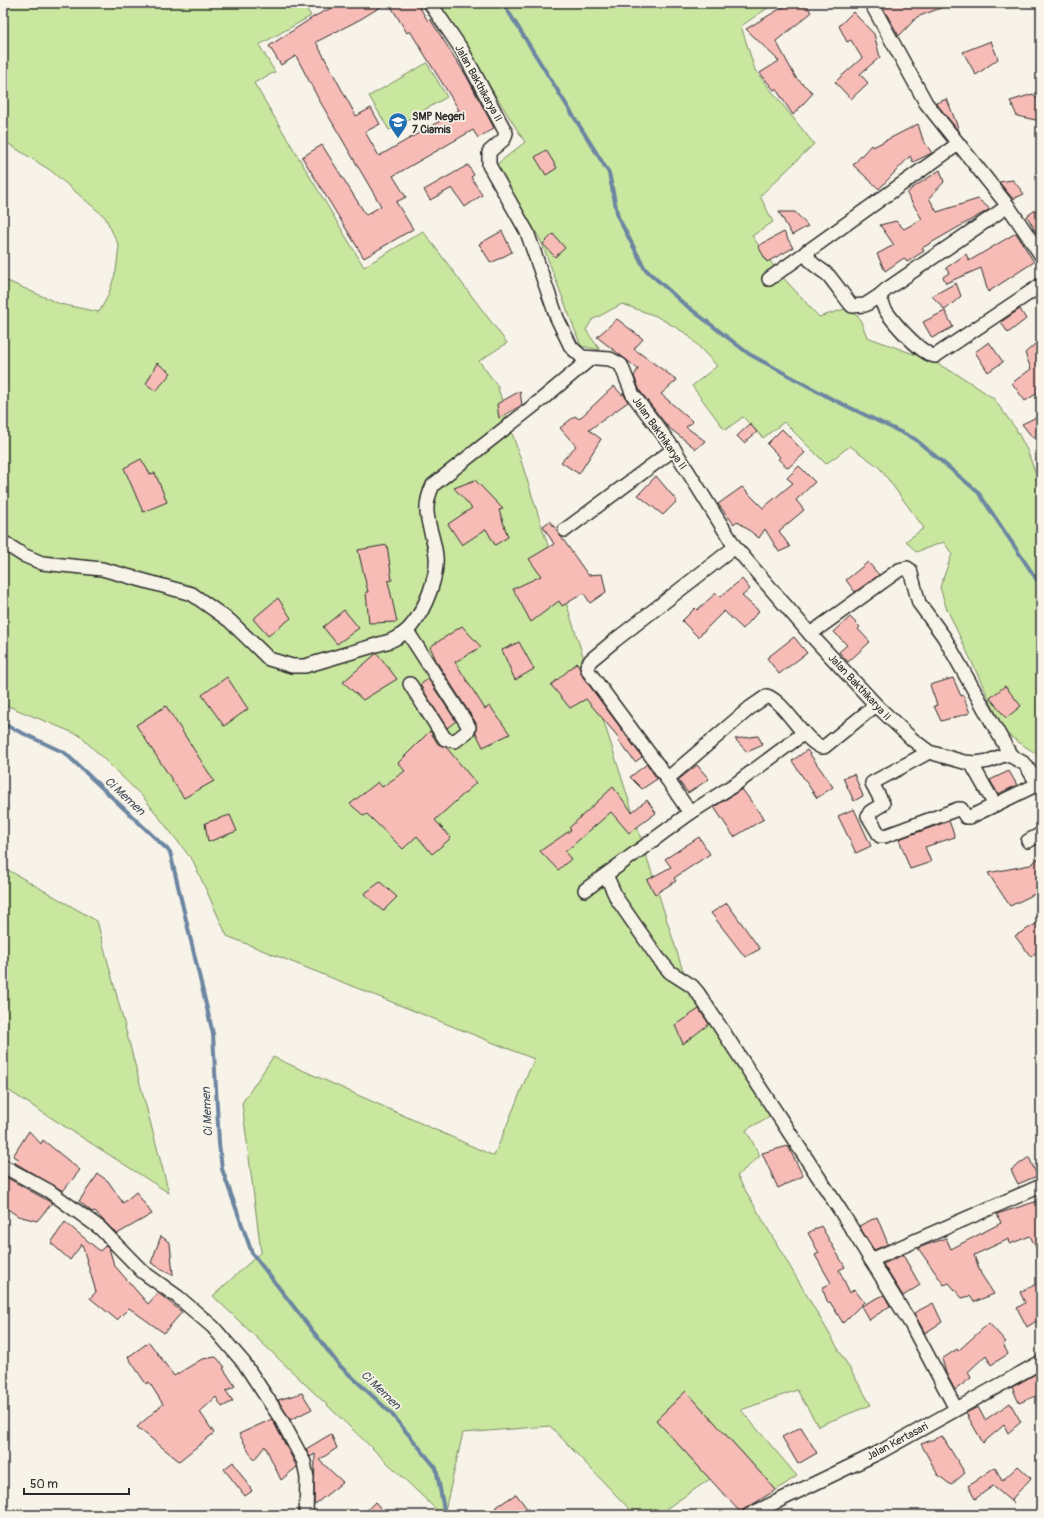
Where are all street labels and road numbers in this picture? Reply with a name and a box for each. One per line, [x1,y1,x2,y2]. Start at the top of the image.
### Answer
street label: Jalan Bakthikarya II [452,42,505,124]
street label: Jalan Bakthikarya II [630,394,690,472]
street label: Jalan Bakthikarya II [826,651,894,723]
street label: Jalan Kertasari [864,1420,930,1463]

